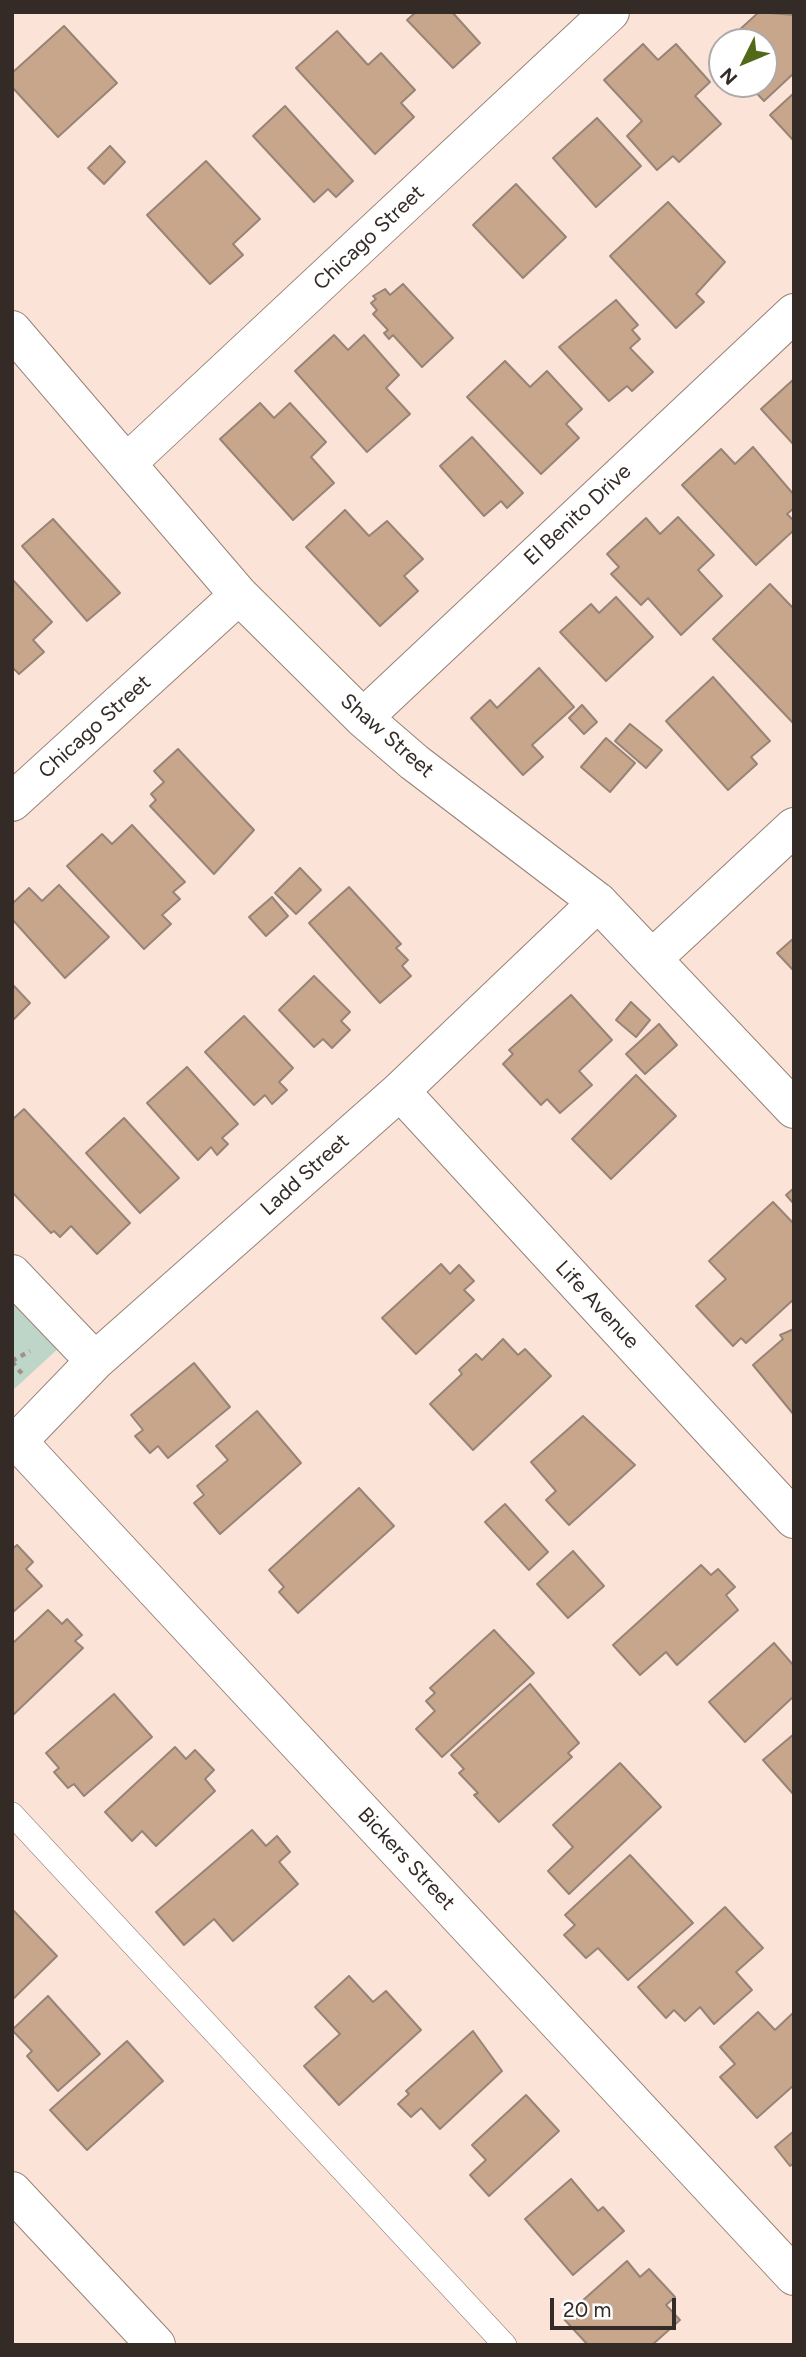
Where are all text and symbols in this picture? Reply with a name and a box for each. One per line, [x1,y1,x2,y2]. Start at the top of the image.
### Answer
north arrow [708,28,778,98]
text: N [715,63,742,90]
street label: Chicago Street [308,180,430,296]
street label: El Benito Drive [519,459,637,571]
street label: Chicago Street [34,670,156,784]
street label: Shaw Street [335,689,439,783]
street label: Ladd Street [256,1129,354,1221]
street label: Life Avenue [550,1256,644,1354]
street label: Bickers Street [352,1802,460,1916]
scale bar [554,2284,680,2328]
text: 20 m [563,2297,611,2322]

